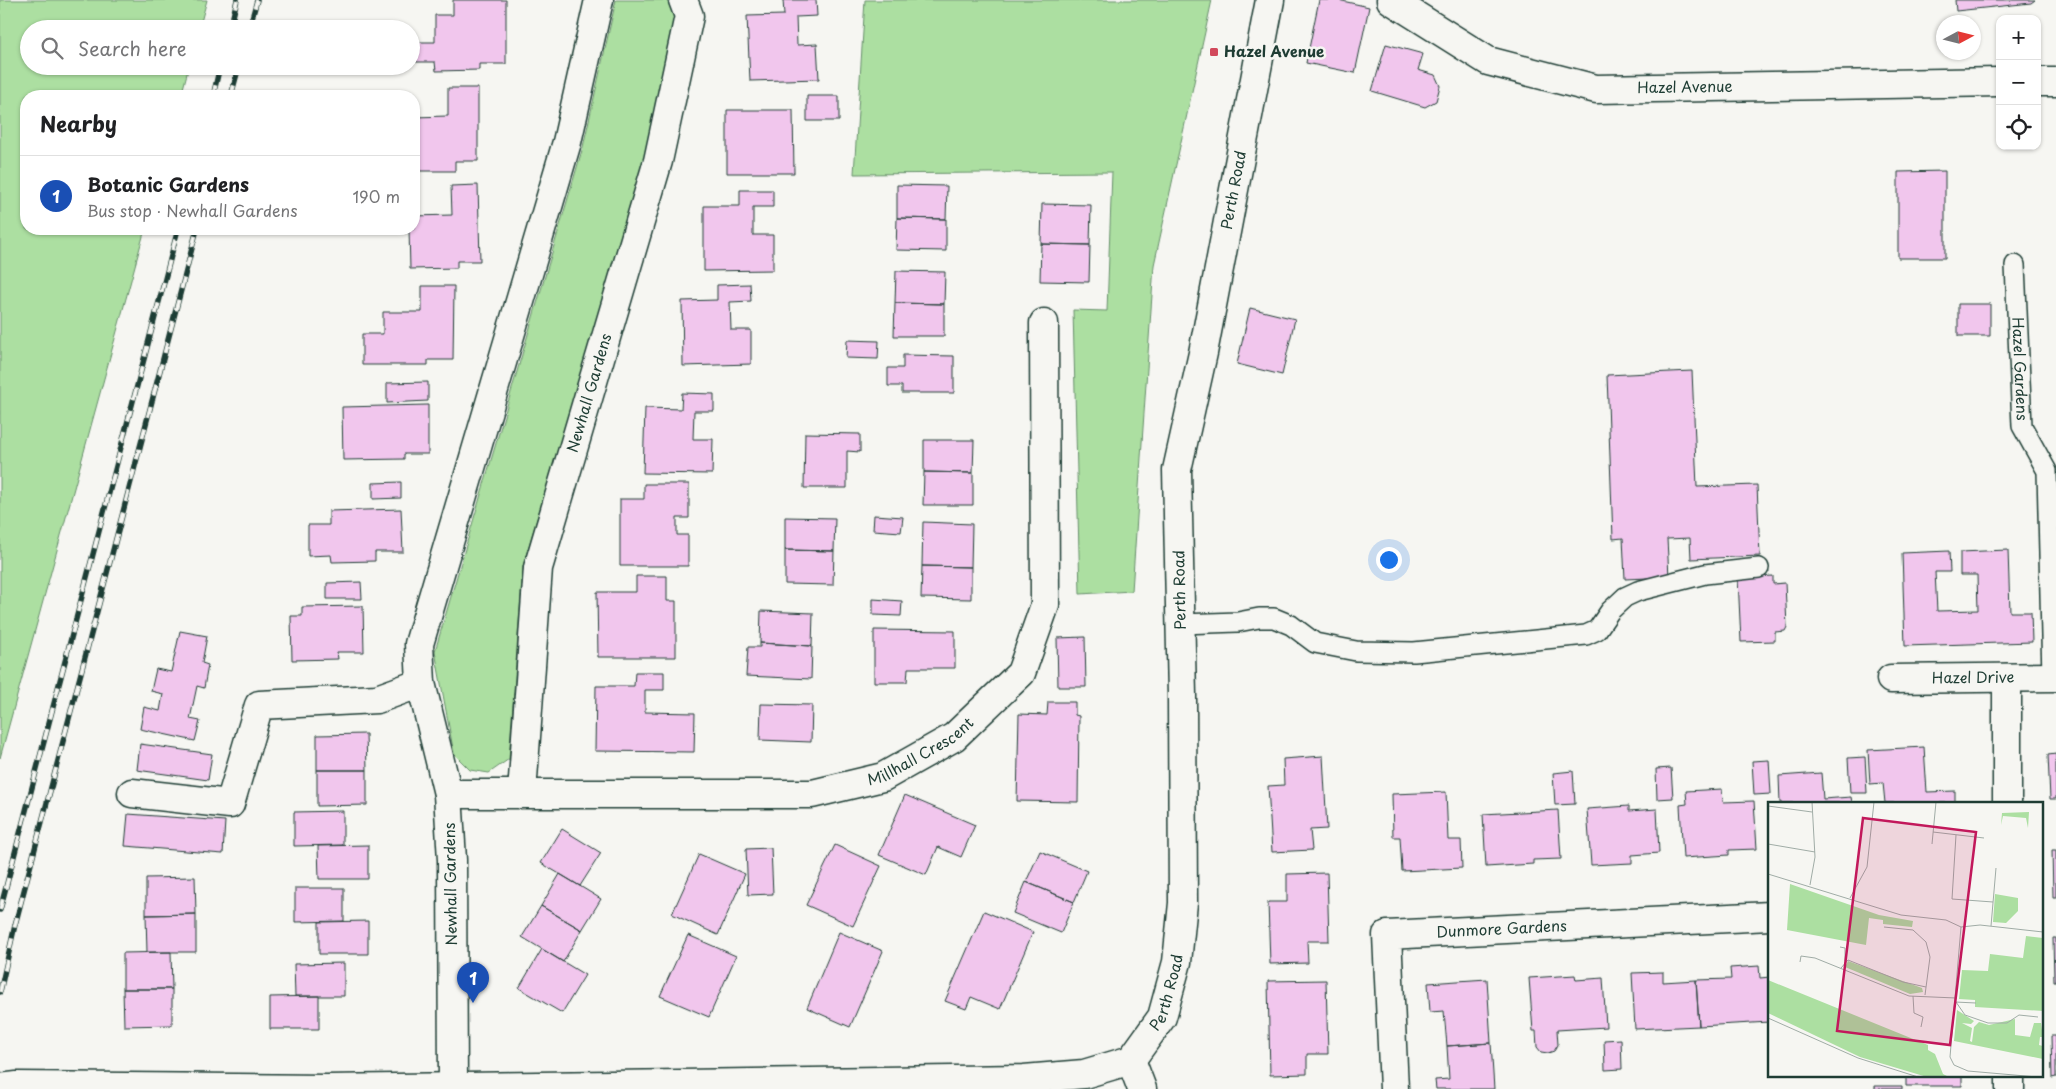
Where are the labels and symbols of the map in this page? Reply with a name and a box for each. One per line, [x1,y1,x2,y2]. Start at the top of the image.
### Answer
north arrow [1936,15,1981,60]
place label: Hazel Avenue [1224,39,1324,62]
marker: Hazel Avenue [1208,46,1220,58]
street label: Hazel Avenue [1637,74,1733,98]
street label: Perth Road [1214,149,1251,231]
street label: Hazel Gardens [2007,317,2035,421]
street label: Newhall Gardens [560,330,617,455]
your location [1376,547,1402,573]
street label: Perth Road [1166,550,1191,630]
street label: Hazel Drive [1931,665,2014,689]
street label: Millhall Crescent [865,711,978,790]
inset map [1768,802,2044,1076]
street label: Newhall Gardens [437,822,462,946]
street label: Dunmore Gardens [1436,913,1568,943]
street label: Perth Road [1143,953,1188,1035]
pin: 1 [457,962,489,1003]

